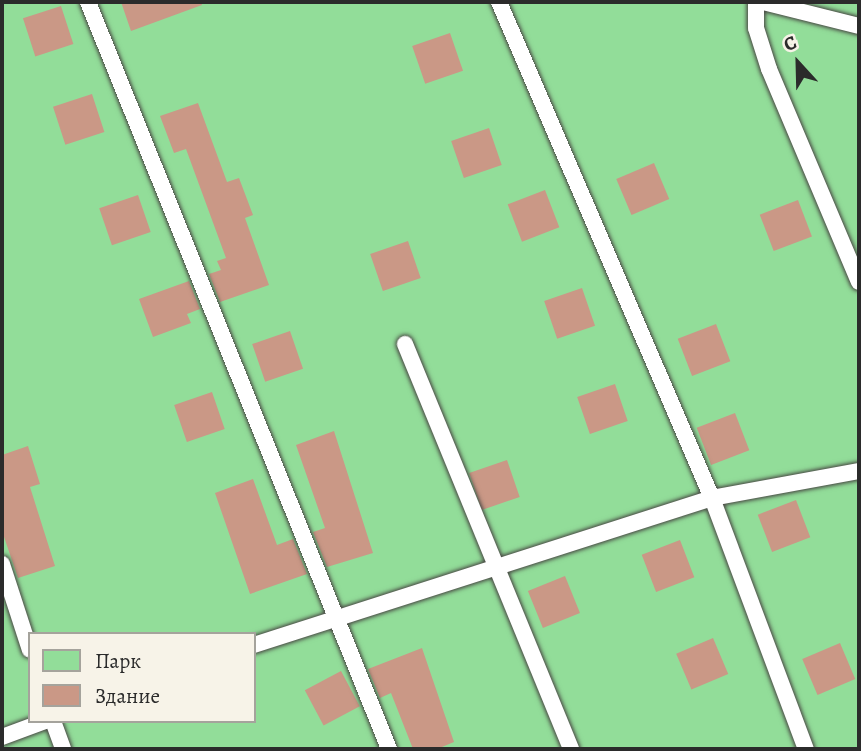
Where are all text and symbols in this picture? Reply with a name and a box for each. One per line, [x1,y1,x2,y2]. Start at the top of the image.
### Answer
north arrow [763,28,833,98]
text: С [780,29,800,58]
legend [28,632,256,723]
text: Парк [95,647,141,675]
text: Здание [95,682,160,710]

